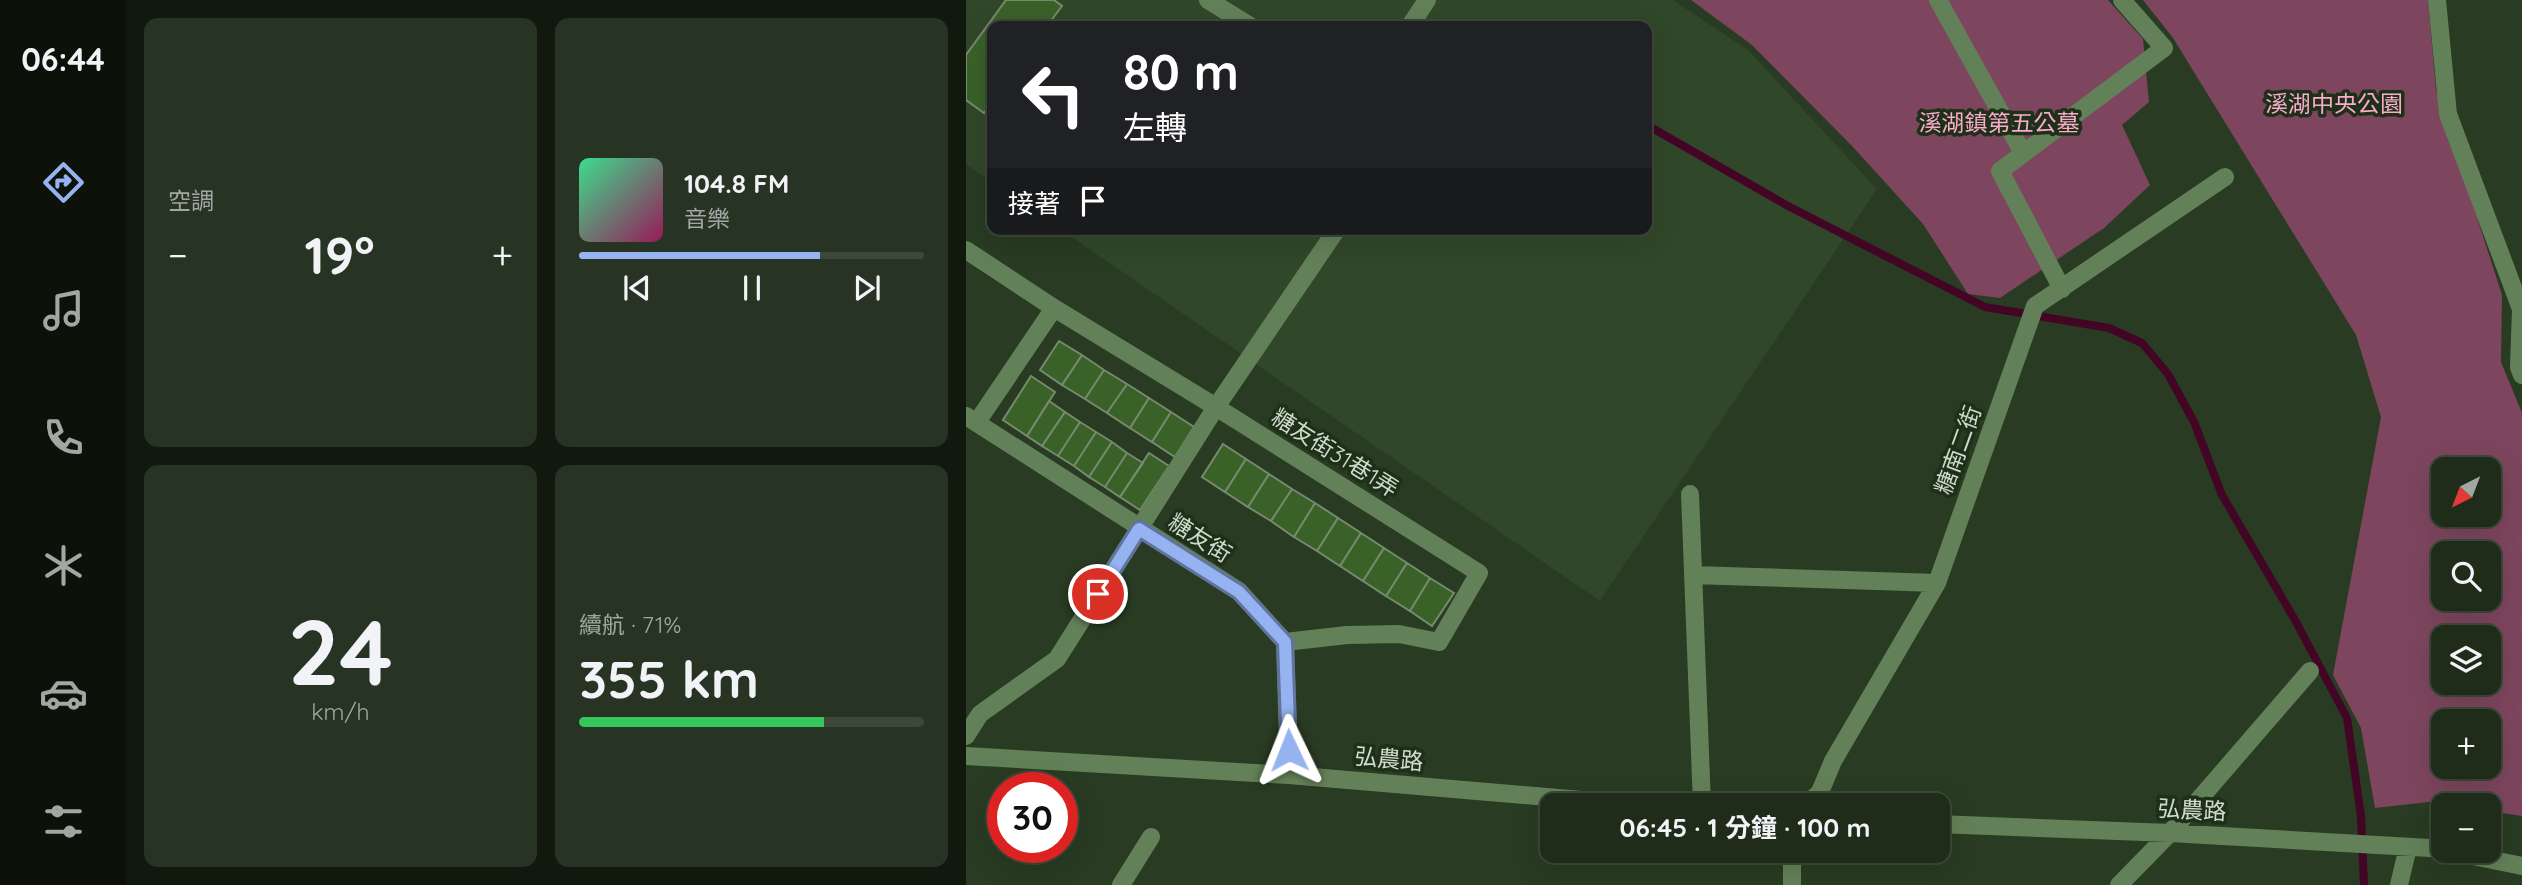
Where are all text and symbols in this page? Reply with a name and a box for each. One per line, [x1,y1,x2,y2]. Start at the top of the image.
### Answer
text: 06:44 [21,39,105,79]
text: 80 m [1123,41,1239,102]
icon: left [1008,49,1099,140]
park label: 溪湖中央公園 [2265,89,2403,118]
text: 左轉 [1123,107,1187,147]
park label: 溪湖鎮第五公墓 [1919,108,2080,137]
icon: directions [39,158,88,207]
text: 104.8 FM [684,167,789,200]
icon: arrive [1074,182,1112,220]
text: 空調 [168,186,214,215]
text: 接著 [1008,187,1060,220]
text: 音樂 [684,204,730,233]
text: 19° [305,222,375,287]
text: − [168,231,188,279]
text: + [492,231,513,279]
icon: previous [618,269,656,307]
icon: pause [733,269,771,307]
icon: next [848,269,886,307]
icon: music [39,286,88,335]
street label: 糖友街31巷1弄 [1266,402,1404,503]
street label: 糖南二街 [1928,402,1987,498]
icon: phone [39,413,88,462]
north arrow [2431,457,2501,527]
map controls [2431,457,2501,863]
street label: 糖友街 [1163,507,1237,568]
icon: climate [39,541,88,590]
button: search [2431,541,2501,611]
pin [1068,564,1128,624]
icon: arrive [1079,575,1117,613]
text: 24 [288,594,393,708]
text: 續航 · 71% [579,610,681,639]
button: layers [2431,625,2501,695]
text: 355 km [579,646,759,711]
icon: car [39,669,88,718]
text: km/h [311,697,370,726]
button: + [2431,709,2501,779]
position arrow [1252,713,1326,787]
street label: 弘農路 [1353,741,1425,776]
speed limit sign: 30 [987,772,1078,863]
street label: 弘農路 [2157,793,2227,826]
button: − [2431,793,2501,863]
icon: filters [39,797,88,846]
text: 06:45 · 1 分鐘 · 100 m [1619,811,1871,844]

